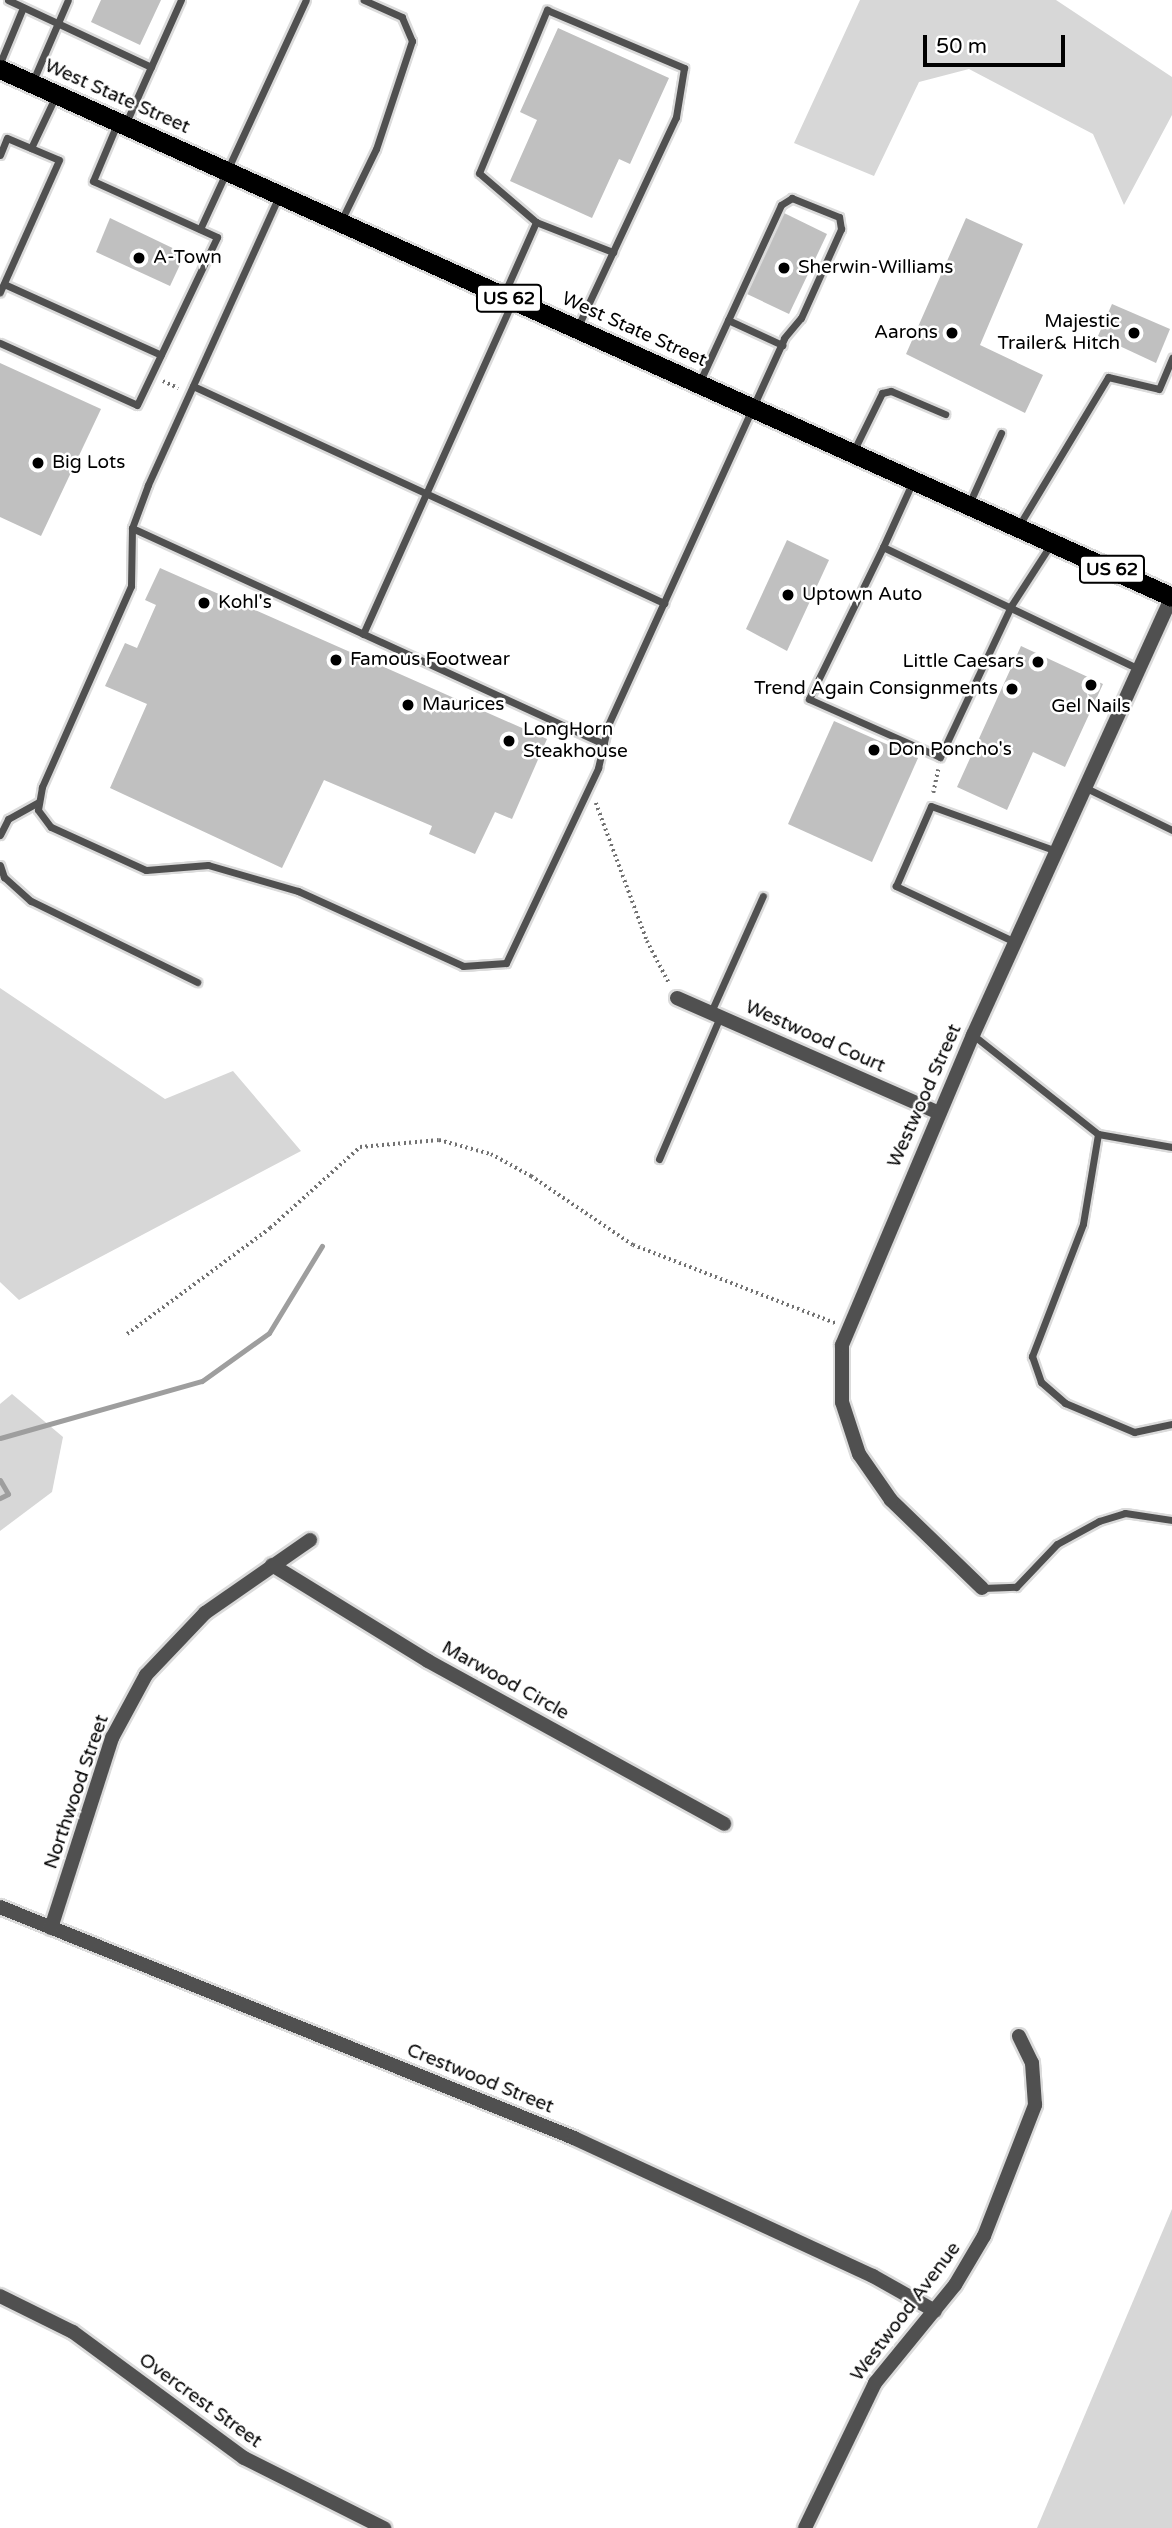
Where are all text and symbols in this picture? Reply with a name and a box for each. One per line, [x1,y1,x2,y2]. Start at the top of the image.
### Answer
scale bar [927,21,1069,65]
text: 50 m [936,34,987,59]
street label: West State Street [41,55,193,139]
place label: A-Town [153,247,222,269]
marker: A-Town [131,250,147,266]
place label: Sherwin-Williams [798,257,953,279]
marker: Sherwin-Williams [776,260,792,276]
road number: US 62 [476,284,542,312]
street label: West State Street [558,288,710,372]
place label: Majestic Trailer& Hitch [998,311,1120,355]
place label: Aarons [874,322,938,344]
marker: Aarons [944,325,960,341]
marker: Majestic Trailer& Hitch [1126,325,1142,341]
place label: Big Lots [52,452,125,474]
marker: Big Lots [30,455,46,471]
road number: US 62 [1079,554,1145,584]
place label: Uptown Auto [802,584,922,606]
marker: Uptown Auto [780,587,796,603]
place label: Kohl's [218,592,272,614]
marker: Kohl's [196,595,212,611]
place label: Famous Footwear [350,649,510,671]
place label: Little Caesars [903,651,1024,673]
marker: Famous Footwear [328,652,344,668]
marker: Little Caesars [1030,654,1046,670]
marker: Gel Nails [1083,677,1099,693]
place label: Trend Again Consignments [754,678,998,700]
marker: Trend Again Consignments [1004,681,1020,697]
place label: Maurices [422,694,504,716]
place label: Gel Nails [1051,696,1131,718]
marker: Maurices [400,697,416,713]
place label: LongHorn Steakhouse [523,719,628,763]
marker: LongHorn Steakhouse [501,733,517,749]
place label: Don Poncho's [888,739,1012,761]
marker: Don Poncho's [866,742,882,758]
street label: Westwood Court [741,996,889,1078]
street label: Westwood Street [883,1021,967,1171]
street label: Marwood Circle [437,1637,573,1725]
street label: Northwood Street [40,1712,114,1872]
street label: Crestwood Street [403,2039,557,2119]
street label: Westwood Avenue [846,2238,966,2386]
street label: Overcrest Street [134,2349,266,2453]

